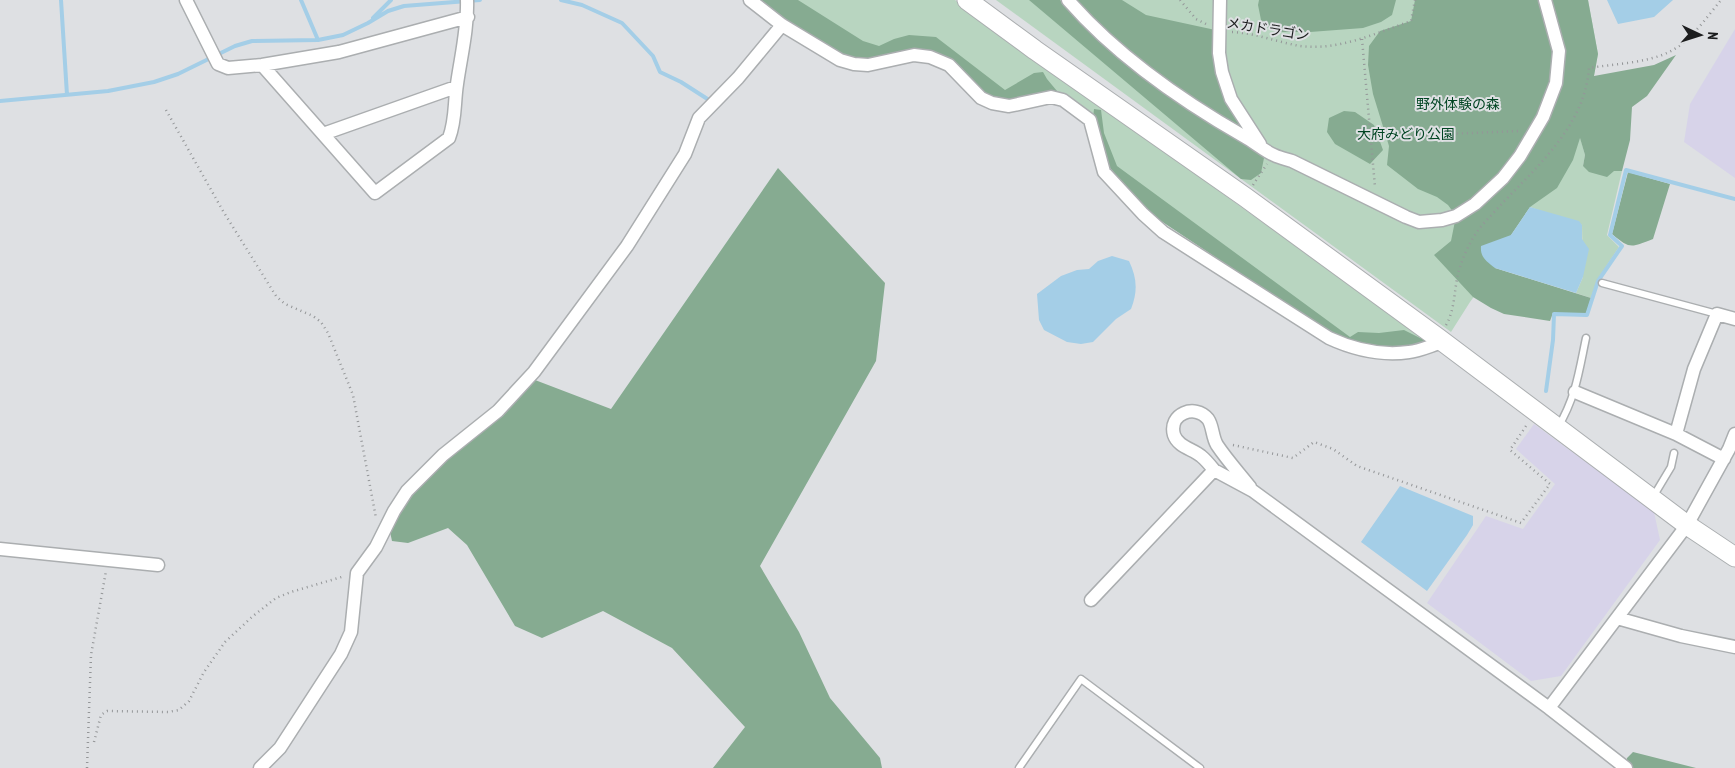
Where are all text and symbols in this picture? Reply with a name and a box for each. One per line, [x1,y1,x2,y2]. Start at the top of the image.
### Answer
north arrow [1675,10,1725,60]
street label: メカドラゴン [1225,14,1311,44]
text: N [1704,32,1722,40]
park label: 野外体験の森 [1416,95,1500,113]
park label: 大府みどり公園 [1357,125,1455,143]

